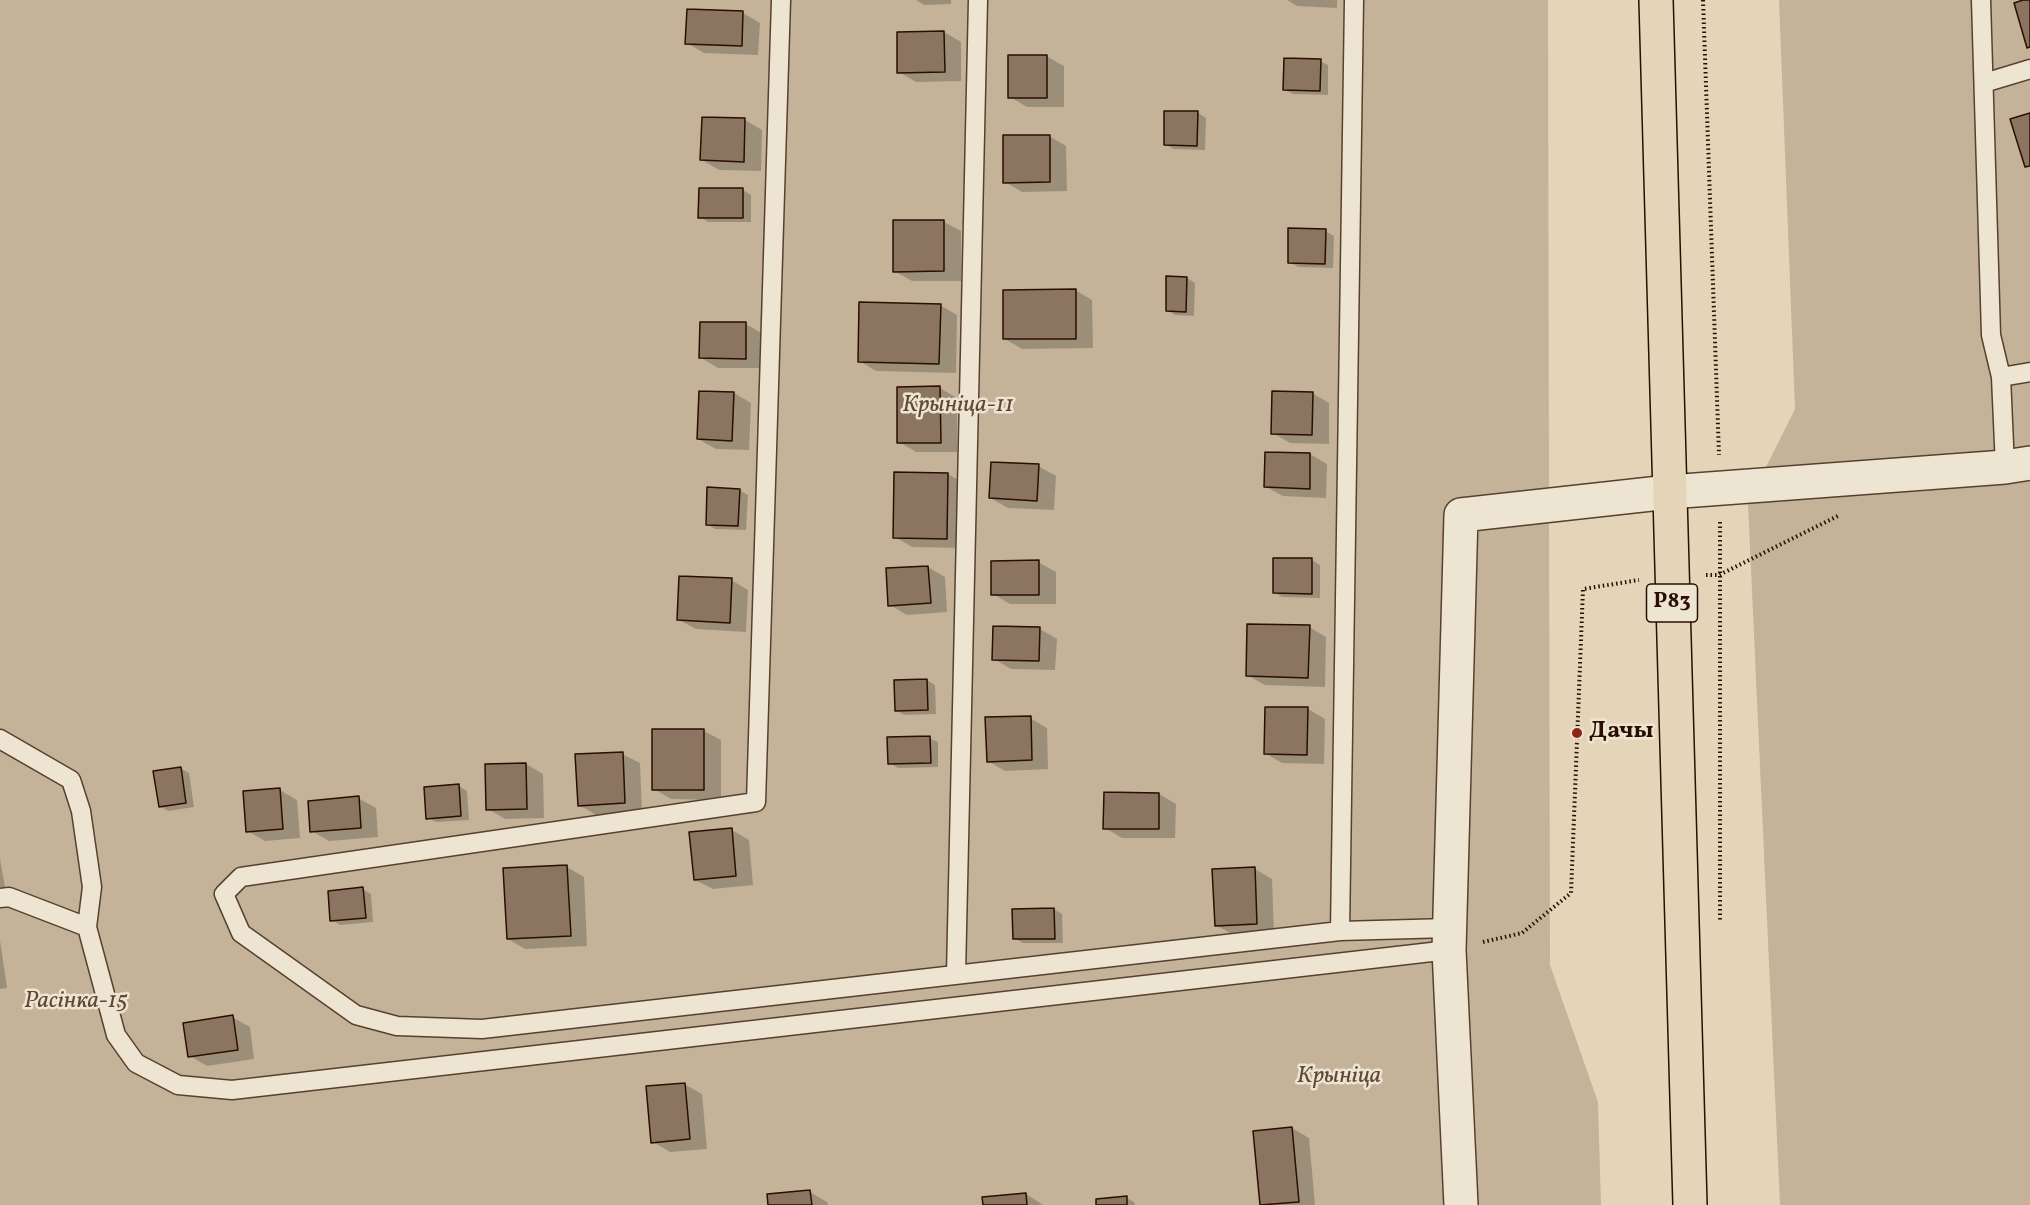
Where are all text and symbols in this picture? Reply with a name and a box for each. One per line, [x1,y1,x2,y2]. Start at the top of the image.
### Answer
park label: Крыніца-11 [902,393,1014,421]
road number: Р83 [1646,584,1698,622]
place label: Дачы [1589,719,1654,747]
marker: Дачы [1570,726,1584,740]
park label: Расінка-15 [24,989,128,1017]
park label: Крыніца [1297,1064,1381,1092]

